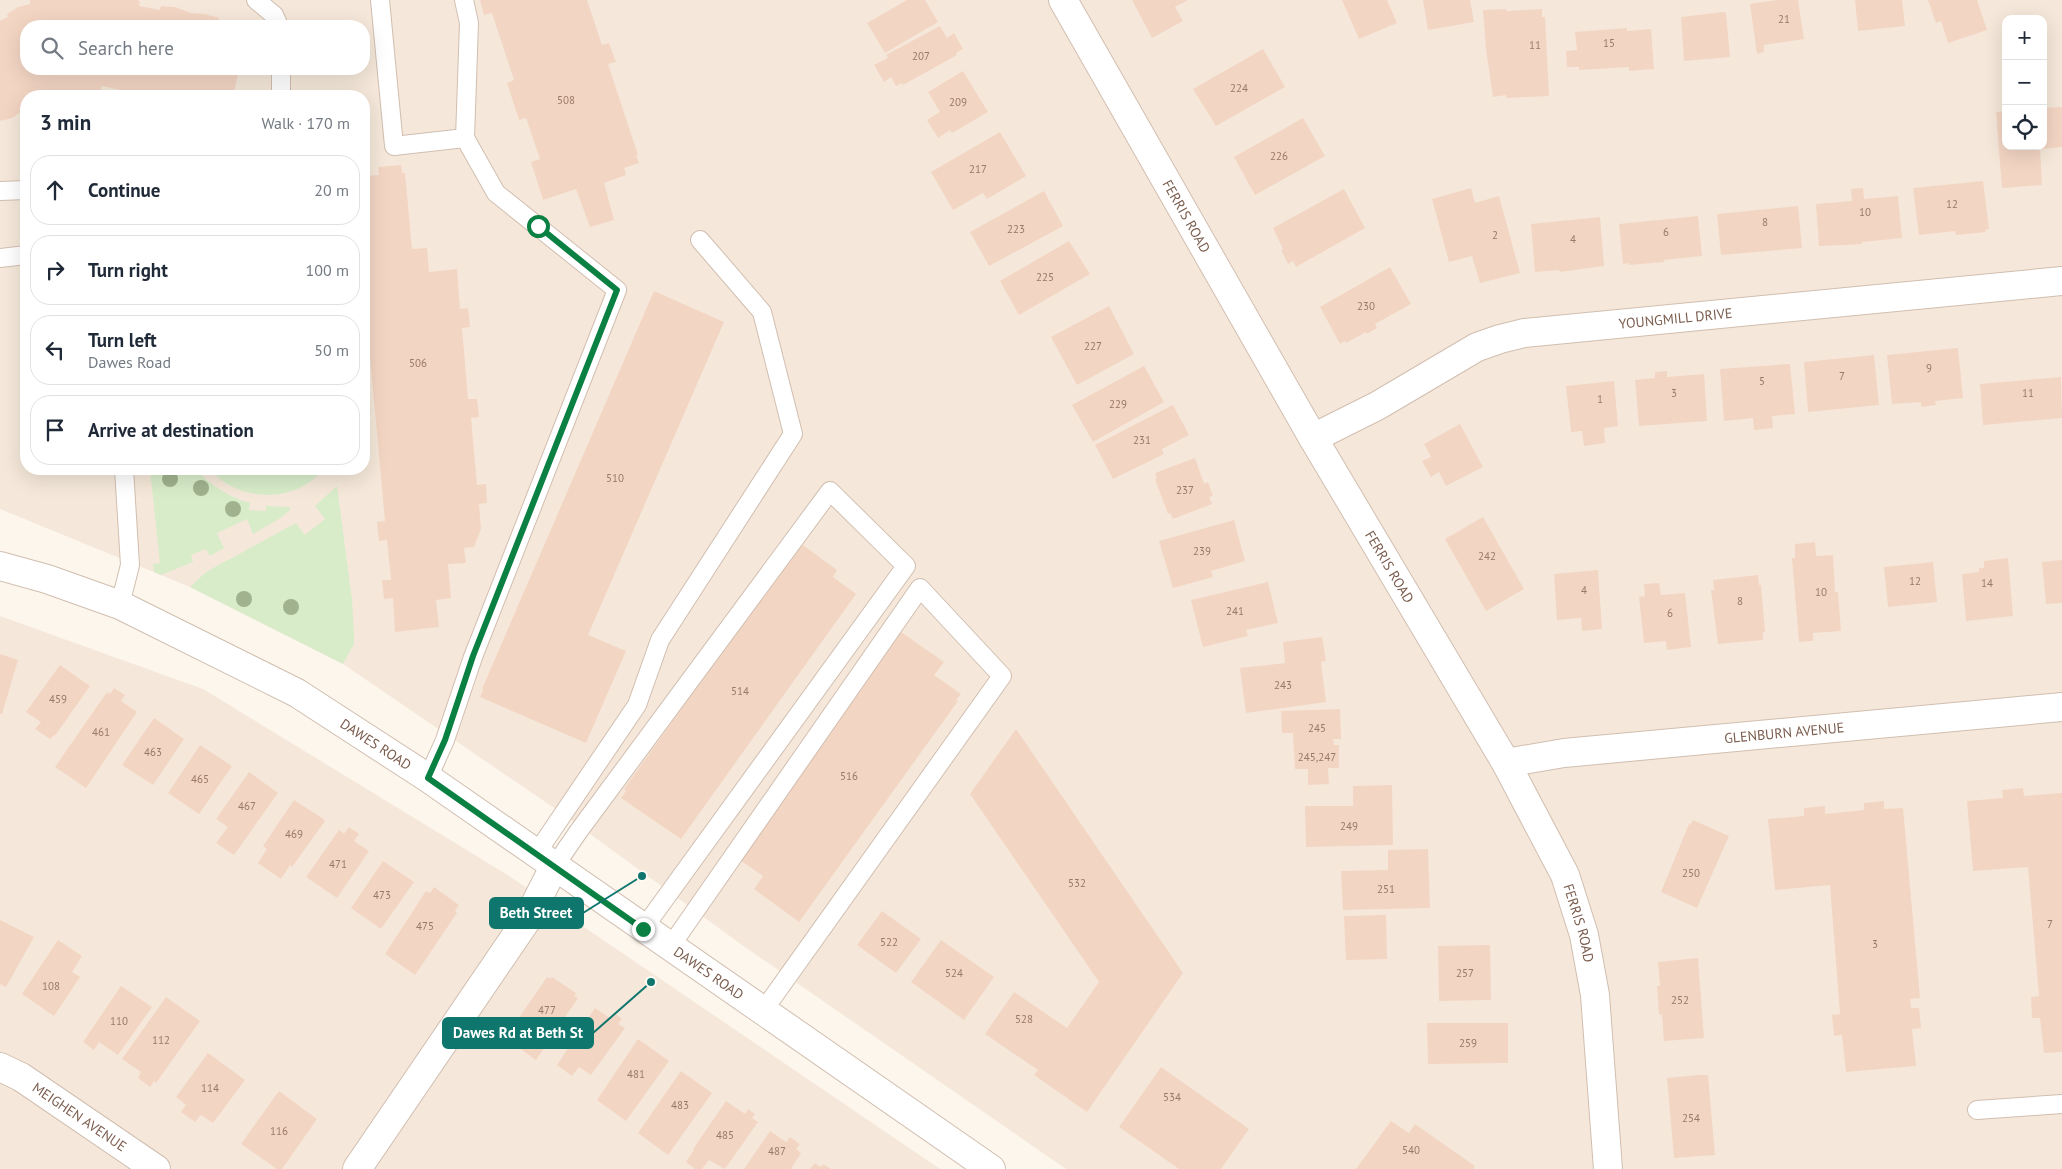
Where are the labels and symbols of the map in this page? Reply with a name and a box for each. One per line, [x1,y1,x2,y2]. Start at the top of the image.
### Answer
house number: 21 [1778,12,1790,26]
house number: 15 [1603,36,1615,50]
house number: 11 [1529,38,1541,52]
house number: 207 [912,49,930,63]
house number: 224 [1230,81,1248,95]
house number: 508 [557,93,575,107]
house number: 209 [949,95,967,109]
house number: 226 [1270,149,1288,163]
house number: 217 [969,162,987,176]
street label: FERRIS ROAD [1159,177,1214,256]
house number: 12 [1946,197,1958,211]
house number: 10 [1859,205,1871,219]
route start [527,215,550,238]
house number: 8 [1762,215,1768,229]
house number: 223 [1007,222,1025,236]
house number: 6 [1663,225,1669,239]
house number: 2 [1492,228,1498,242]
house number: 4 [1570,232,1576,246]
house number: 225 [1036,270,1054,284]
house number: 230 [1357,299,1375,313]
street label: YOUNGMILL DRIVE [1618,304,1733,333]
house number: 227 [1084,339,1102,353]
house number: 506 [409,356,427,370]
house number: 9 [1926,361,1932,375]
house number: 7 [1839,369,1845,383]
house number: 5 [1759,374,1765,388]
house number: 3 [1671,386,1677,400]
house number: 11 [2022,386,2034,400]
house number: 1 [1597,392,1603,406]
house number: 229 [1109,397,1127,411]
house number: 231 [1133,433,1151,447]
house number: 510 [606,471,624,485]
house number: 237 [1176,483,1194,497]
street label: FERRIS ROAD [1361,527,1418,606]
house number: 239 [1193,544,1211,558]
house number: 242 [1478,549,1496,563]
house number: 12 [1909,574,1921,588]
house number: 14 [1981,576,1993,590]
house number: 4 [1581,583,1587,597]
house number: 10 [1815,585,1827,599]
house number: 8 [1737,594,1743,608]
house number: 241 [1226,604,1244,618]
house number: 6 [1667,606,1673,620]
house number: 243 [1274,678,1292,692]
house number: 514 [731,684,749,698]
house number: 459 [49,692,67,706]
street label: DAWES ROAD [337,715,415,774]
street label: GLENBURN AVENUE [1723,718,1845,747]
house number: 245 [1308,721,1326,735]
house number: 461 [92,725,110,739]
house number: 463 [144,745,162,759]
house number: 245,247 [1298,750,1336,764]
house number: 516 [840,769,858,783]
house number: 465 [191,772,209,786]
house number: 467 [238,799,256,813]
house number: 249 [1340,819,1358,833]
house number: 469 [285,827,303,841]
house number: 471 [329,857,347,871]
house number: 250 [1682,866,1700,880]
house number: 532 [1068,876,1086,890]
street label: FERRIS ROAD [1559,881,1598,964]
house number: 251 [1377,882,1395,896]
house number: 473 [373,888,391,902]
callout: Beth Street [490,898,583,928]
text: Beth Street [500,903,573,922]
house number: 7 [2047,917,2053,931]
route end [632,918,655,941]
house number: 475 [416,919,434,933]
house number: 522 [880,935,898,949]
house number: 3 [1872,937,1878,951]
street label: DAWES ROAD [670,942,747,1004]
house number: 524 [945,966,963,980]
house number: 257 [1456,966,1474,980]
house number: 108 [42,979,60,993]
house number: 252 [1671,993,1689,1007]
house number: 477 [538,1003,556,1017]
house number: 528 [1015,1012,1033,1026]
house number: 110 [110,1014,128,1028]
callout: Dawes Rd at Beth St [443,1018,593,1048]
text: Dawes Rd at Beth St [453,1023,584,1042]
house number: 112 [152,1033,170,1047]
house number: 259 [1459,1036,1477,1050]
house number: 481 [627,1067,645,1081]
street label: MEIGHEN AVENUE [29,1078,130,1155]
house number: 114 [201,1081,219,1095]
house number: 534 [1163,1090,1181,1104]
house number: 483 [671,1098,689,1112]
house number: 254 [1682,1111,1700,1125]
house number: 116 [270,1124,288,1138]
house number: 485 [716,1128,734,1142]
house number: 540 [1402,1143,1420,1157]
house number: 487 [768,1144,786,1158]

